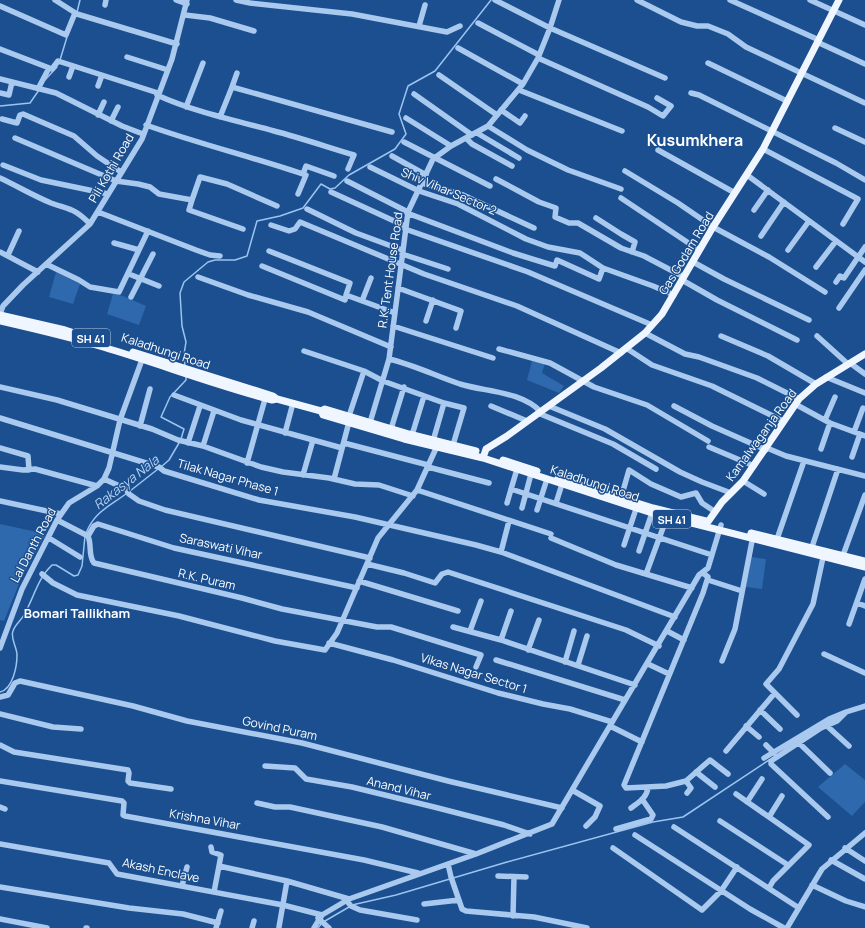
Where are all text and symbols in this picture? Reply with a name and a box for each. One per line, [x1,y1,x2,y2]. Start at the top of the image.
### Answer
district label: Kusumkhera [647,129,743,151]
street label: Pili Kothi Road [84,130,138,206]
street label: Shiv Vihar Sector 2 [399,163,500,219]
street label: Gas Godam Road [654,208,718,298]
street label: R.K. Tent House Road [373,211,407,329]
road number: SH 41 [72,329,110,347]
street label: Kaladhungi Road [119,329,213,373]
street label: Kamalwaganja Road [722,385,800,485]
water label: Rakasya Nala [90,450,163,513]
street label: Tilak Nagar Phase 1 [175,454,281,500]
street label: Kaladhungi Road [548,461,642,505]
street label: Lal Danth Road [6,505,60,585]
road number: SH 41 [653,510,691,528]
street label: Saraswati Vihar [178,529,265,563]
street label: R.K. Puram [177,564,237,594]
district label: Bomari Tallikham [24,604,130,622]
street label: Vikas Nagar Sector 1 [419,649,529,697]
street label: Govind Puram [241,712,319,744]
street label: Anand Vihar [365,772,434,804]
street label: Krishna Vihar [168,804,242,834]
street label: Akash Enclave [121,854,201,886]

